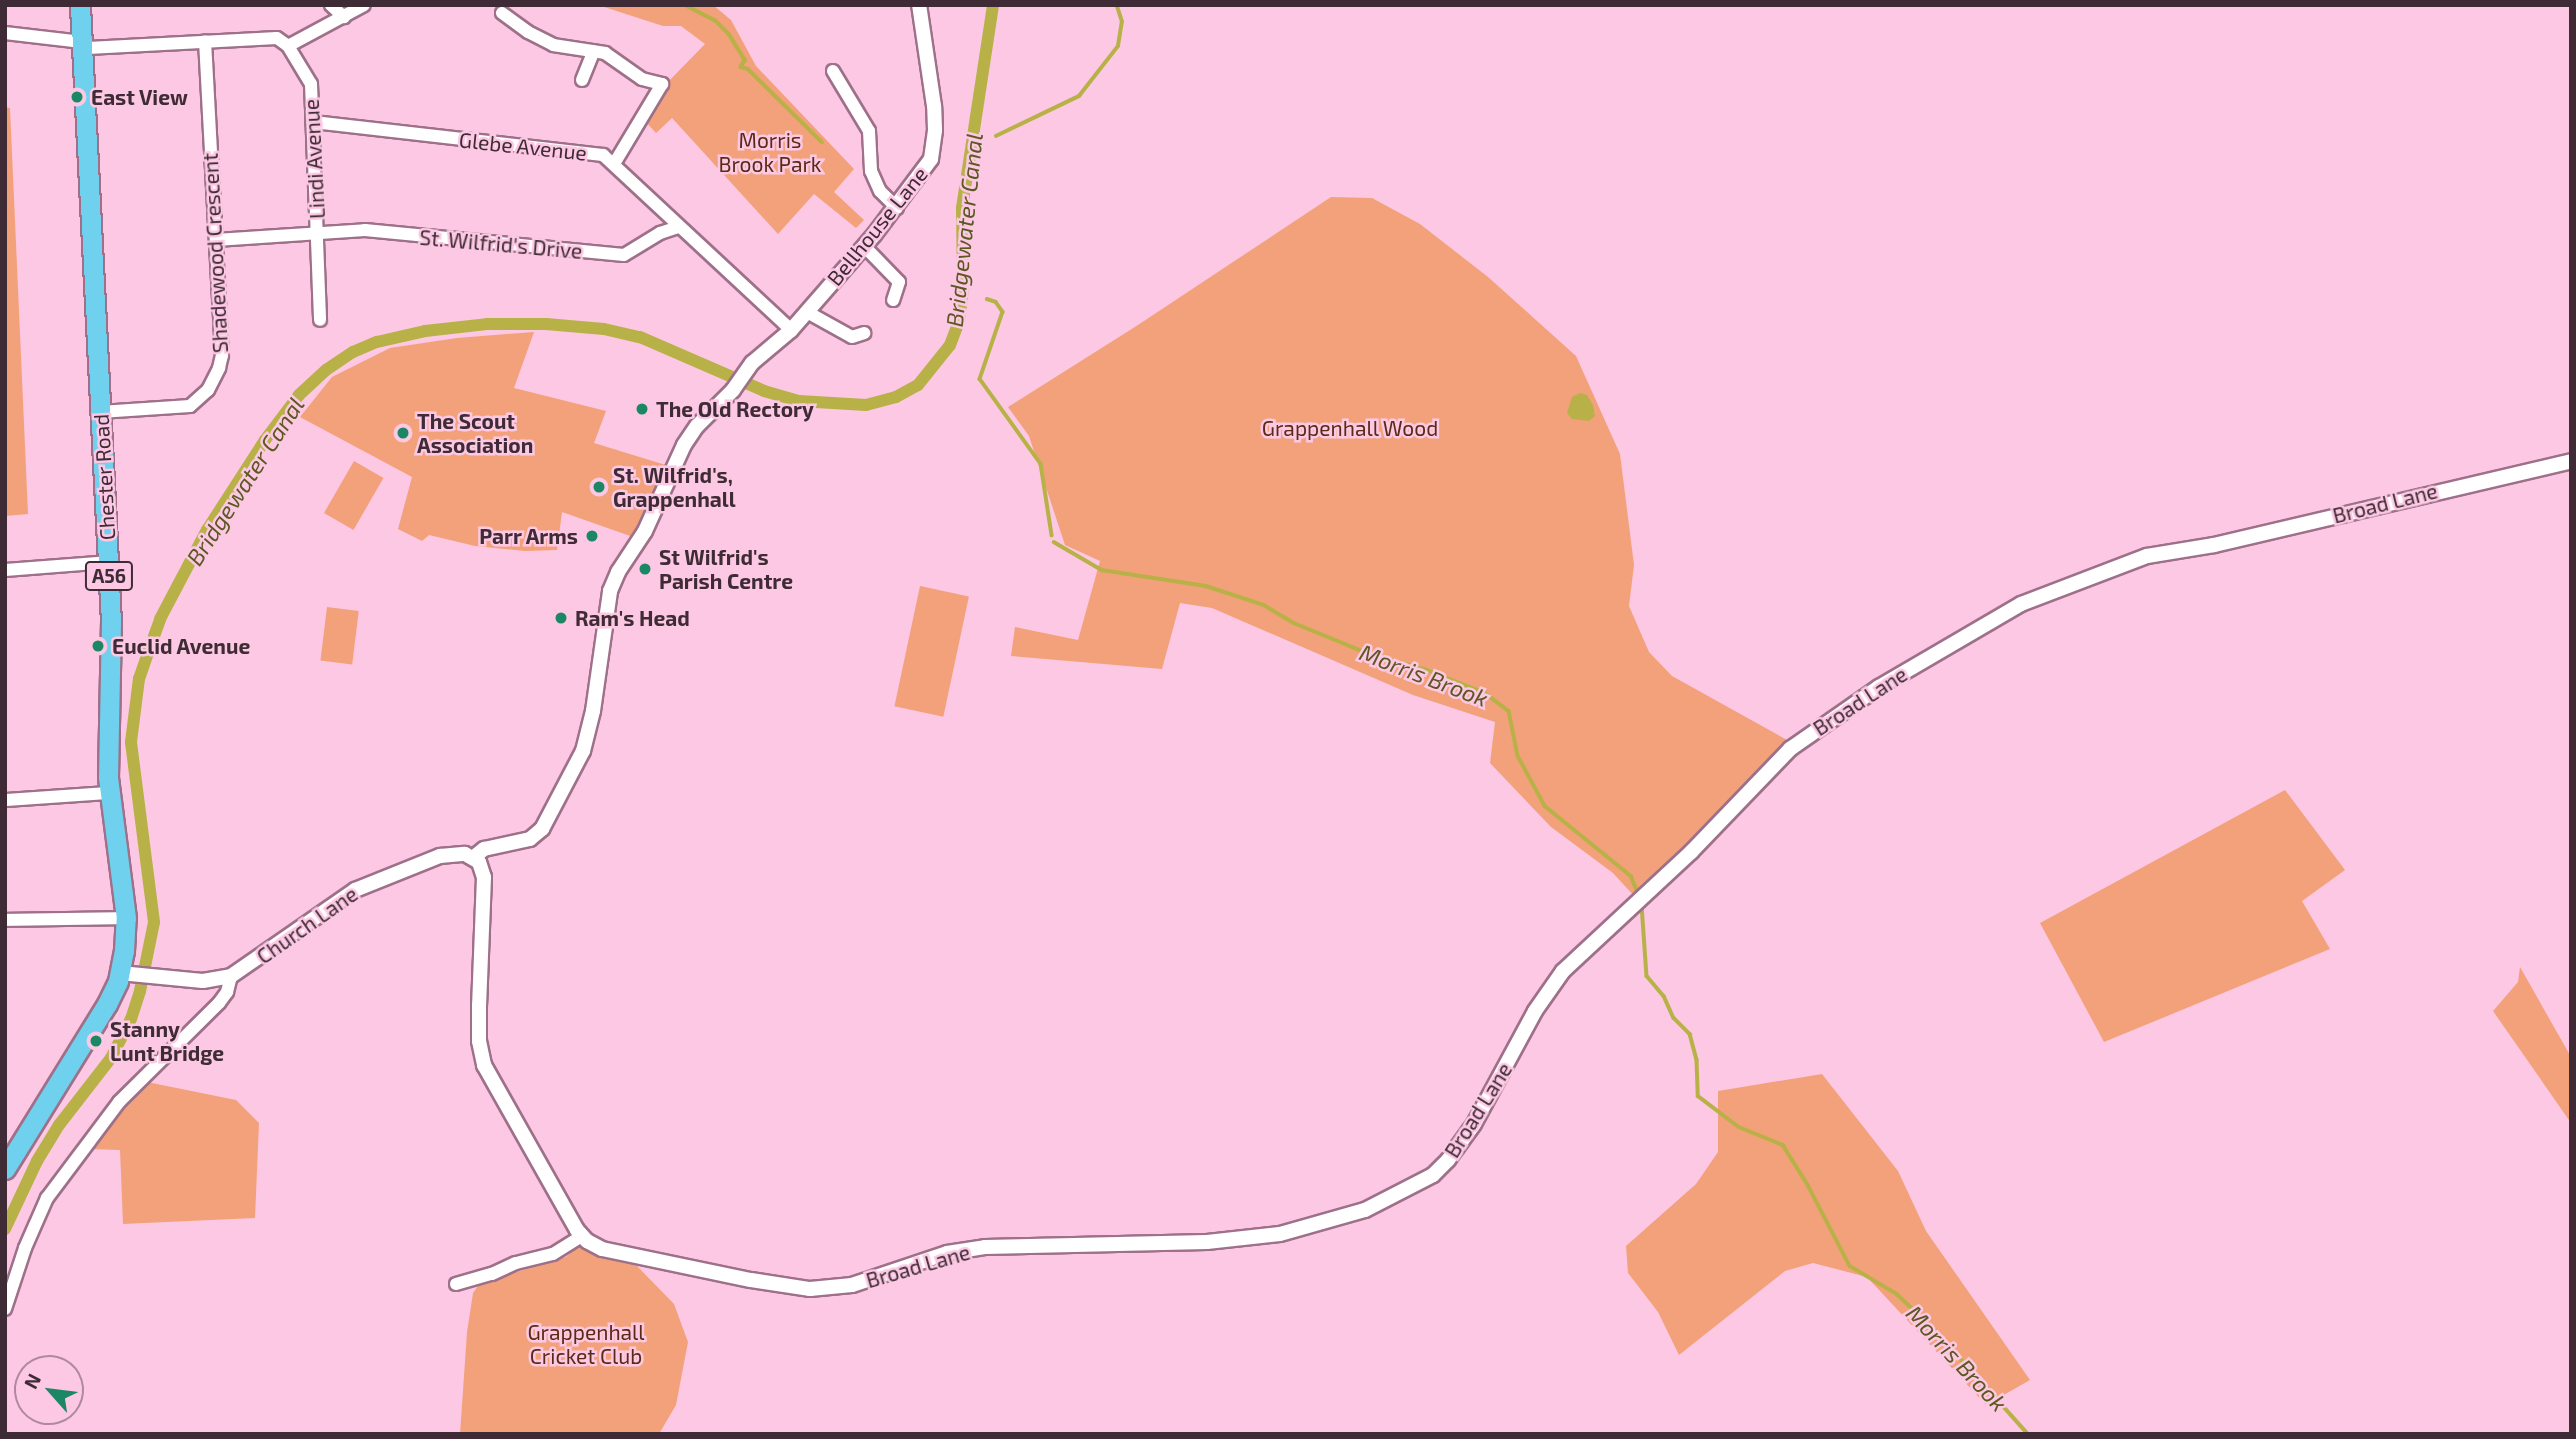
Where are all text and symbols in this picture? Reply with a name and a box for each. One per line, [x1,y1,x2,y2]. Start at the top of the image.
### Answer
place label: East View [91,84,188,110]
marker: East View [69,89,85,105]
street label: Lindi Avenue [298,98,330,220]
street label: Glebe Avenue [458,127,588,165]
park label: Morris Brook Park [718,127,822,177]
water label: Bridgewater Canal [940,132,988,328]
street label: Shadewood Crescent [197,152,233,354]
street label: Bellhouse Lane [821,162,933,290]
street label: St. Wilfrid's Drive [418,224,584,264]
water label: Bridgewater Canal [180,392,310,570]
place label: The Old Rectory [656,396,814,422]
marker: The Old Rectory [634,401,650,417]
place label: The Scout Association [417,408,533,458]
street label: Chester Road [88,413,120,541]
park label: Grappenhall Wood [1261,415,1439,441]
marker: The Scout Association [395,425,411,441]
place label: St. Wilfrid's, Grappenhall [613,462,736,512]
street label: Broad Lane [2330,478,2440,528]
marker: St. Wilfrid's, Grappenhall [591,479,607,495]
place label: Parr Arms [478,523,578,549]
marker: Parr Arms [584,528,600,544]
place label: St Wilfrid's Parish Centre [659,544,793,594]
road number: A56 [84,561,134,592]
marker: St Wilfrid's Parish Centre [637,561,653,577]
place label: Ram's Head [575,605,690,631]
marker: Ram's Head [553,610,569,626]
place label: Euclid Avenue [112,633,251,659]
marker: Euclid Avenue [90,638,106,654]
water label: Morris Brook [1356,638,1492,712]
street label: Broad Lane [1808,661,1912,741]
street label: Church Lane [252,881,362,969]
place label: Stanny Lunt Bridge [110,1016,224,1066]
marker: Stanny Lunt Bridge [88,1033,104,1049]
street label: Broad Lane [1439,1058,1517,1162]
street label: Broad Lane [863,1239,973,1293]
water label: Morris Brook [1901,1299,2013,1417]
park label: Grappenhall Cricket Club [527,1319,645,1369]
north arrow [14,1355,84,1425]
text: N [18,1369,45,1392]

